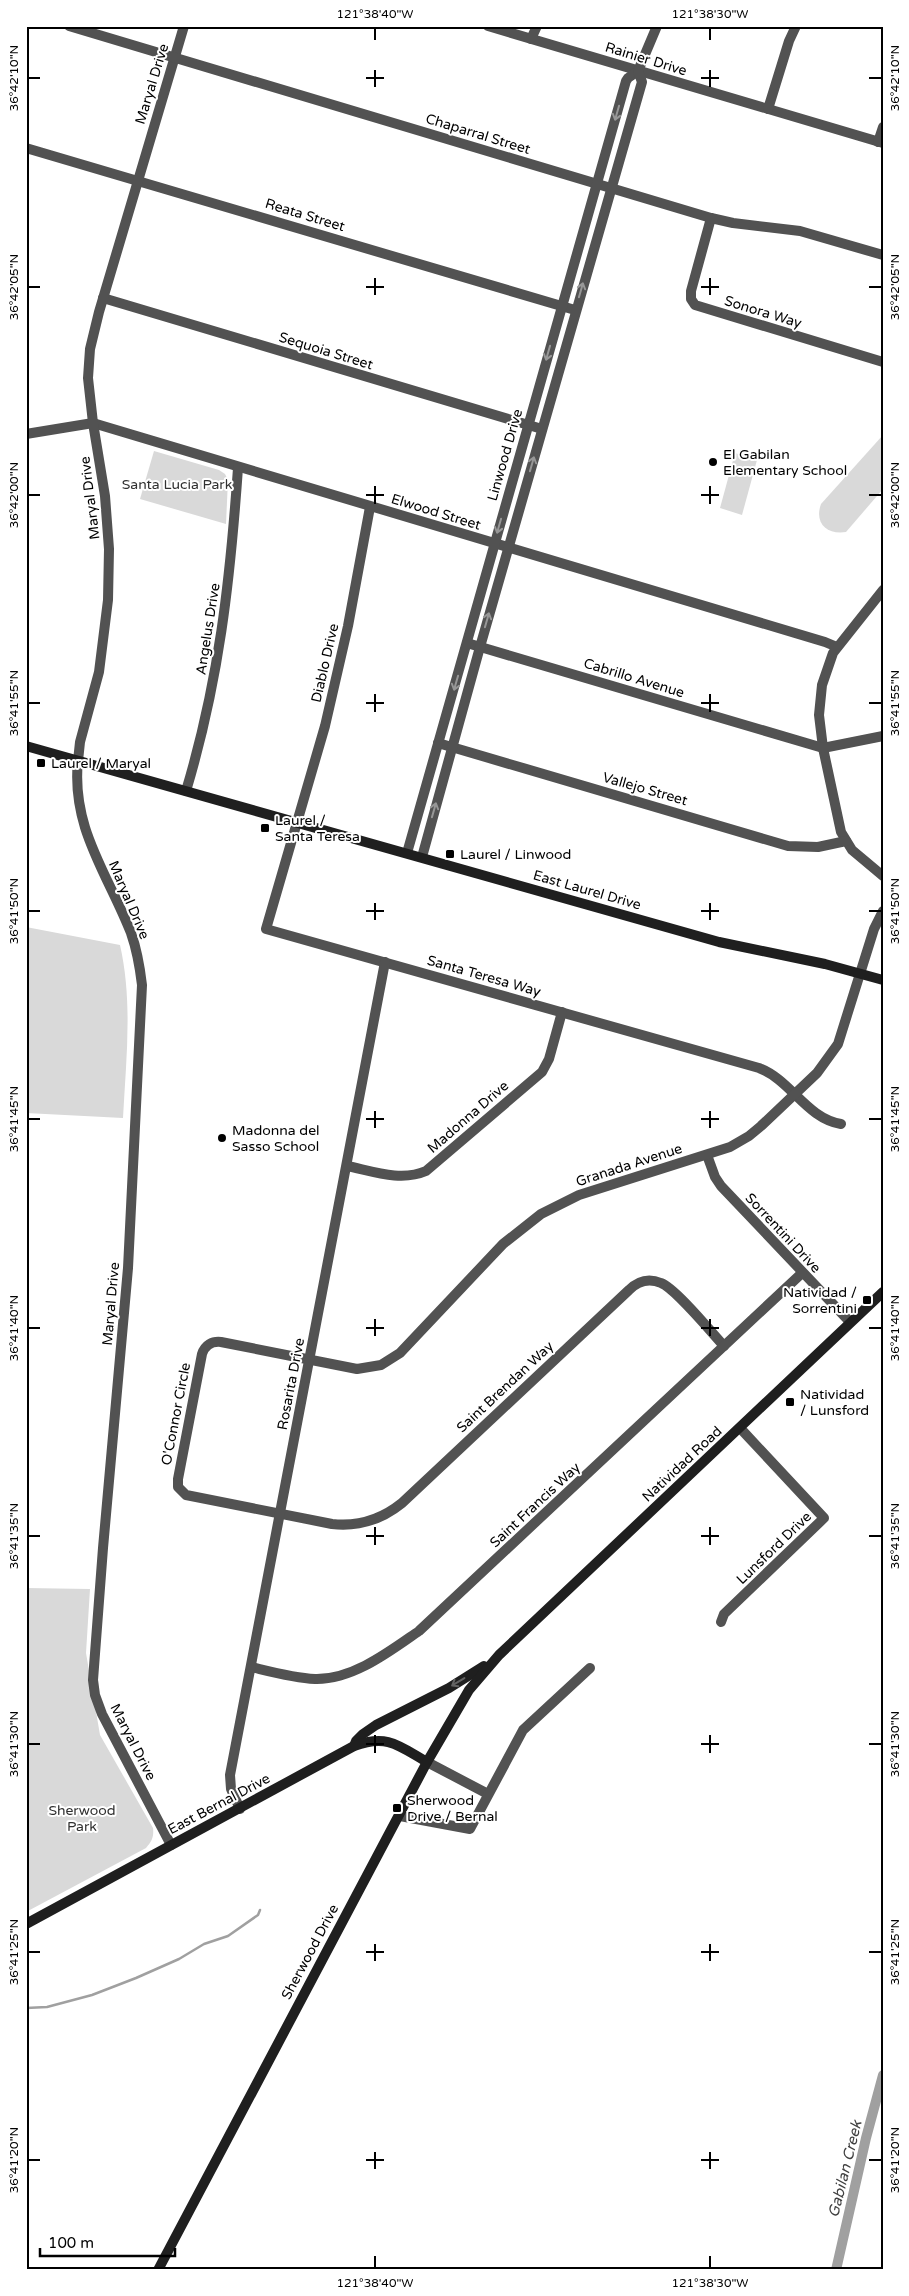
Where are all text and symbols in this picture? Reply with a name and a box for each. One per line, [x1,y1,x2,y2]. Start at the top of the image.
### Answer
text: 121°38'40"W [336,7,414,21]
text: 121°38'30"W [671,7,749,21]
street label: Rainier Drive [603,38,689,80]
street label: Maryal Drive [132,41,172,126]
text: 36°42'10"N [7,45,21,111]
text: 36°42'10"N [888,45,902,111]
one-way arrow [612,104,622,120]
street label: Chaparral Street [424,110,533,158]
street label: Reata Street [263,195,348,235]
text: 36°42'05"N [7,254,21,320]
text: 36°42'05"N [888,254,902,320]
one-way arrow [577,283,586,299]
street label: Sonora Way [722,292,804,332]
street label: Sequoia Street [277,329,376,374]
one-way arrow [543,345,553,361]
street label: Linwood Drive [484,407,526,503]
place label: El Gabilan Elementary School [723,446,847,479]
street label: Maryal Drive [76,455,104,541]
one-way arrow [527,456,537,472]
marker: El Gabilan Elementary School [707,456,719,468]
text: 36°42'00"N [7,462,21,528]
text: 36°42'00"N [888,462,902,528]
park label: Santa Lucia Park [122,476,233,493]
street label: Elwood Street [389,490,484,534]
one-way arrow [494,518,504,534]
street label: Angelus Drive [192,582,224,676]
one-way arrow [483,612,493,628]
street label: Diablo Drive [308,622,342,704]
street label: Cabrillo Avenue [582,655,687,701]
text: 36°41'55"N [7,670,21,736]
text: 36°41'55"N [888,670,902,736]
one-way arrow [450,674,460,690]
place label: Laurel / Maryal [51,755,151,772]
marker: Laurel / Maryal [35,757,47,769]
street label: Vallejo Street [601,769,690,809]
one-way arrow [430,803,439,819]
place label: Laurel / Santa Teresa [275,812,360,845]
marker: Laurel / Santa Teresa [259,822,271,834]
place label: Laurel / Linwood [460,846,571,863]
marker: Laurel / Linwood [444,848,456,860]
street label: Maryal Drive [105,858,153,942]
street label: East Laurel Drive [531,866,643,914]
text: 36°41'50"N [7,878,21,944]
text: 36°41'50"N [888,878,902,944]
street label: Santa Teresa Way [425,952,543,1000]
street label: Madonna Drive [424,1077,512,1157]
text: 36°41'45"N [7,1086,21,1152]
text: 36°41'45"N [888,1086,902,1152]
place label: Madonna del Sasso School [232,1122,320,1155]
marker: Madonna del Sasso School [216,1132,228,1144]
street label: Granada Avenue [574,1140,684,1190]
street label: Sorrentini Drive [742,1190,824,1276]
street label: Maryal Drive [99,1262,123,1346]
place label: Natividad / Sorrentini [783,1284,857,1317]
marker: Natividad / Sorrentini [861,1294,873,1306]
text: 36°41'40"N [7,1295,21,1361]
text: 36°41'40"N [888,1295,902,1361]
street label: Rosarita Drive [274,1337,308,1431]
street label: Saint Brendan Way [453,1337,557,1436]
street label: O'Connor Circle [158,1361,194,1467]
place label: Natividad / Lunsford [800,1386,869,1419]
marker: Natividad / Lunsford [784,1396,796,1408]
street label: Natividad Road [639,1423,725,1505]
street label: Saint Francis Way [486,1458,584,1551]
text: 36°41'35"N [7,1503,21,1569]
text: 36°41'35"N [888,1503,902,1569]
street label: Lunsford Drive [733,1508,815,1588]
one-way arrow [452,1678,466,1688]
street label: Maryal Drive [106,1701,160,1783]
text: 36°41'30"N [7,1711,21,1777]
text: 36°41'30"N [888,1711,902,1777]
street label: East Bernal Drive [165,1770,273,1838]
place label: Sherwood Drive / Bernal [407,1792,498,1825]
park label: Sherwood Park [48,1802,116,1835]
marker: Sherwood Drive / Bernal [391,1802,403,1814]
street label: Sherwood Drive [278,1901,342,2002]
text: 36°41'25"N [7,1919,21,1985]
text: 36°41'25"N [888,1919,902,1985]
water label: Gabilan Creek [824,2117,866,2219]
text: 36°41'20"N [7,2127,21,2193]
text: 36°41'20"N [888,2127,902,2193]
scale bar [40,2226,175,2258]
text: 100 m [48,2234,94,2252]
text: 121°38'40"W [336,2276,414,2290]
text: 121°38'30"W [671,2276,749,2290]

